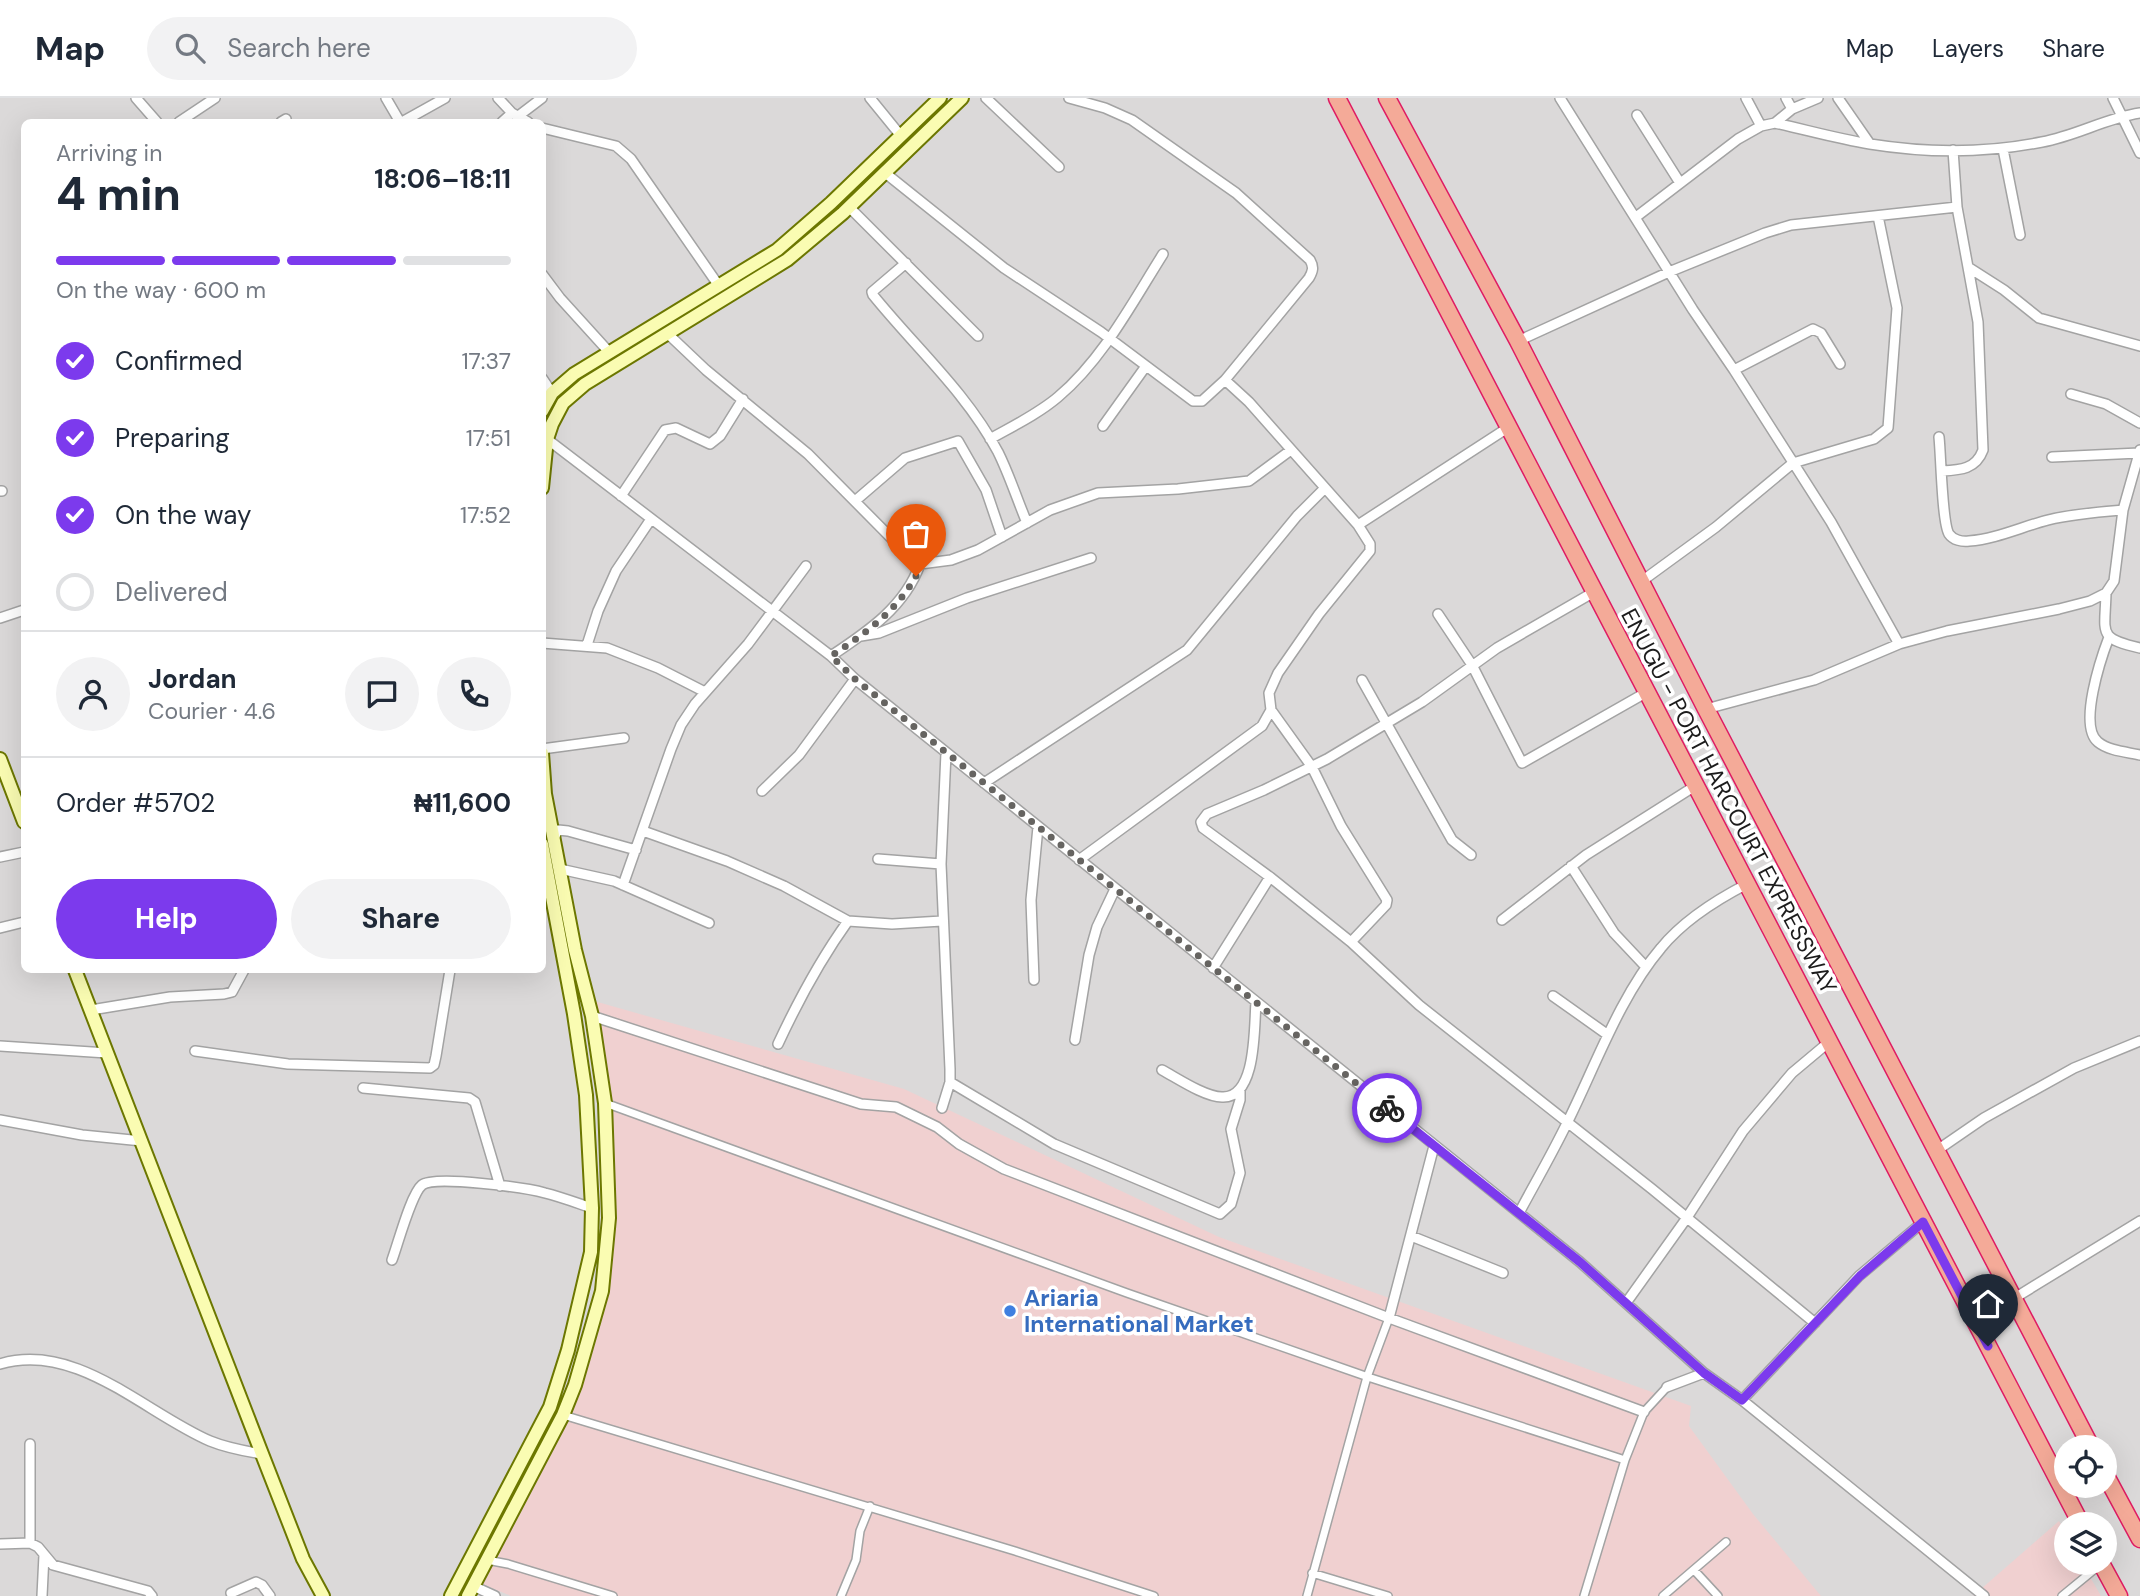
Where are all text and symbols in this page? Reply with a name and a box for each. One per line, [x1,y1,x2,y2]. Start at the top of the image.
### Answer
search box [147,17,637,80]
text: Map [35,27,105,70]
icon: search [171,29,209,67]
text: Search here [227,31,371,65]
text: Map [1846,33,1894,64]
text: Layers [1932,33,2004,64]
text: Share [2042,33,2105,64]
text: Arriving in [56,138,162,168]
text: 18:06–18:11 [374,162,511,196]
text: 4 min [56,164,181,224]
text: On the way · 600 m [56,275,266,305]
icon: check [56,342,94,380]
text: Confirmed [115,344,242,378]
text: 17:37 [461,346,511,376]
icon: check [56,419,94,457]
text: Preparing [115,421,230,455]
text: 17:51 [466,423,511,453]
icon: check [56,496,94,534]
text: On the way [115,498,251,532]
text: 17:52 [460,500,511,530]
pin [886,504,946,576]
icon: bag [897,515,935,553]
text: Delivered [115,575,228,609]
street label: ENUGU - PORT HARCOURT EXPRESSWAY [1614,603,1844,999]
button: person [56,657,130,731]
button: chat [345,657,419,731]
button: phone [437,657,511,731]
text: Jordan [148,662,237,696]
text: Courier · 4.6 [148,696,276,726]
text: Order #5702 [56,786,215,820]
text: ₦11,600 [414,786,511,820]
button: Help [56,879,277,959]
button: Share [291,879,511,959]
courier [1352,1073,1422,1143]
icon: bike [1368,1089,1406,1127]
pin [1958,1274,2018,1346]
place label: Ariaria International Market [1024,1283,1254,1339]
icon: home [1969,1285,2007,1323]
marker: Ariaria International Market [1002,1303,1018,1319]
map controls [2054,1435,2117,1575]
button: locate [2054,1435,2117,1498]
button: layers [2054,1512,2117,1575]

